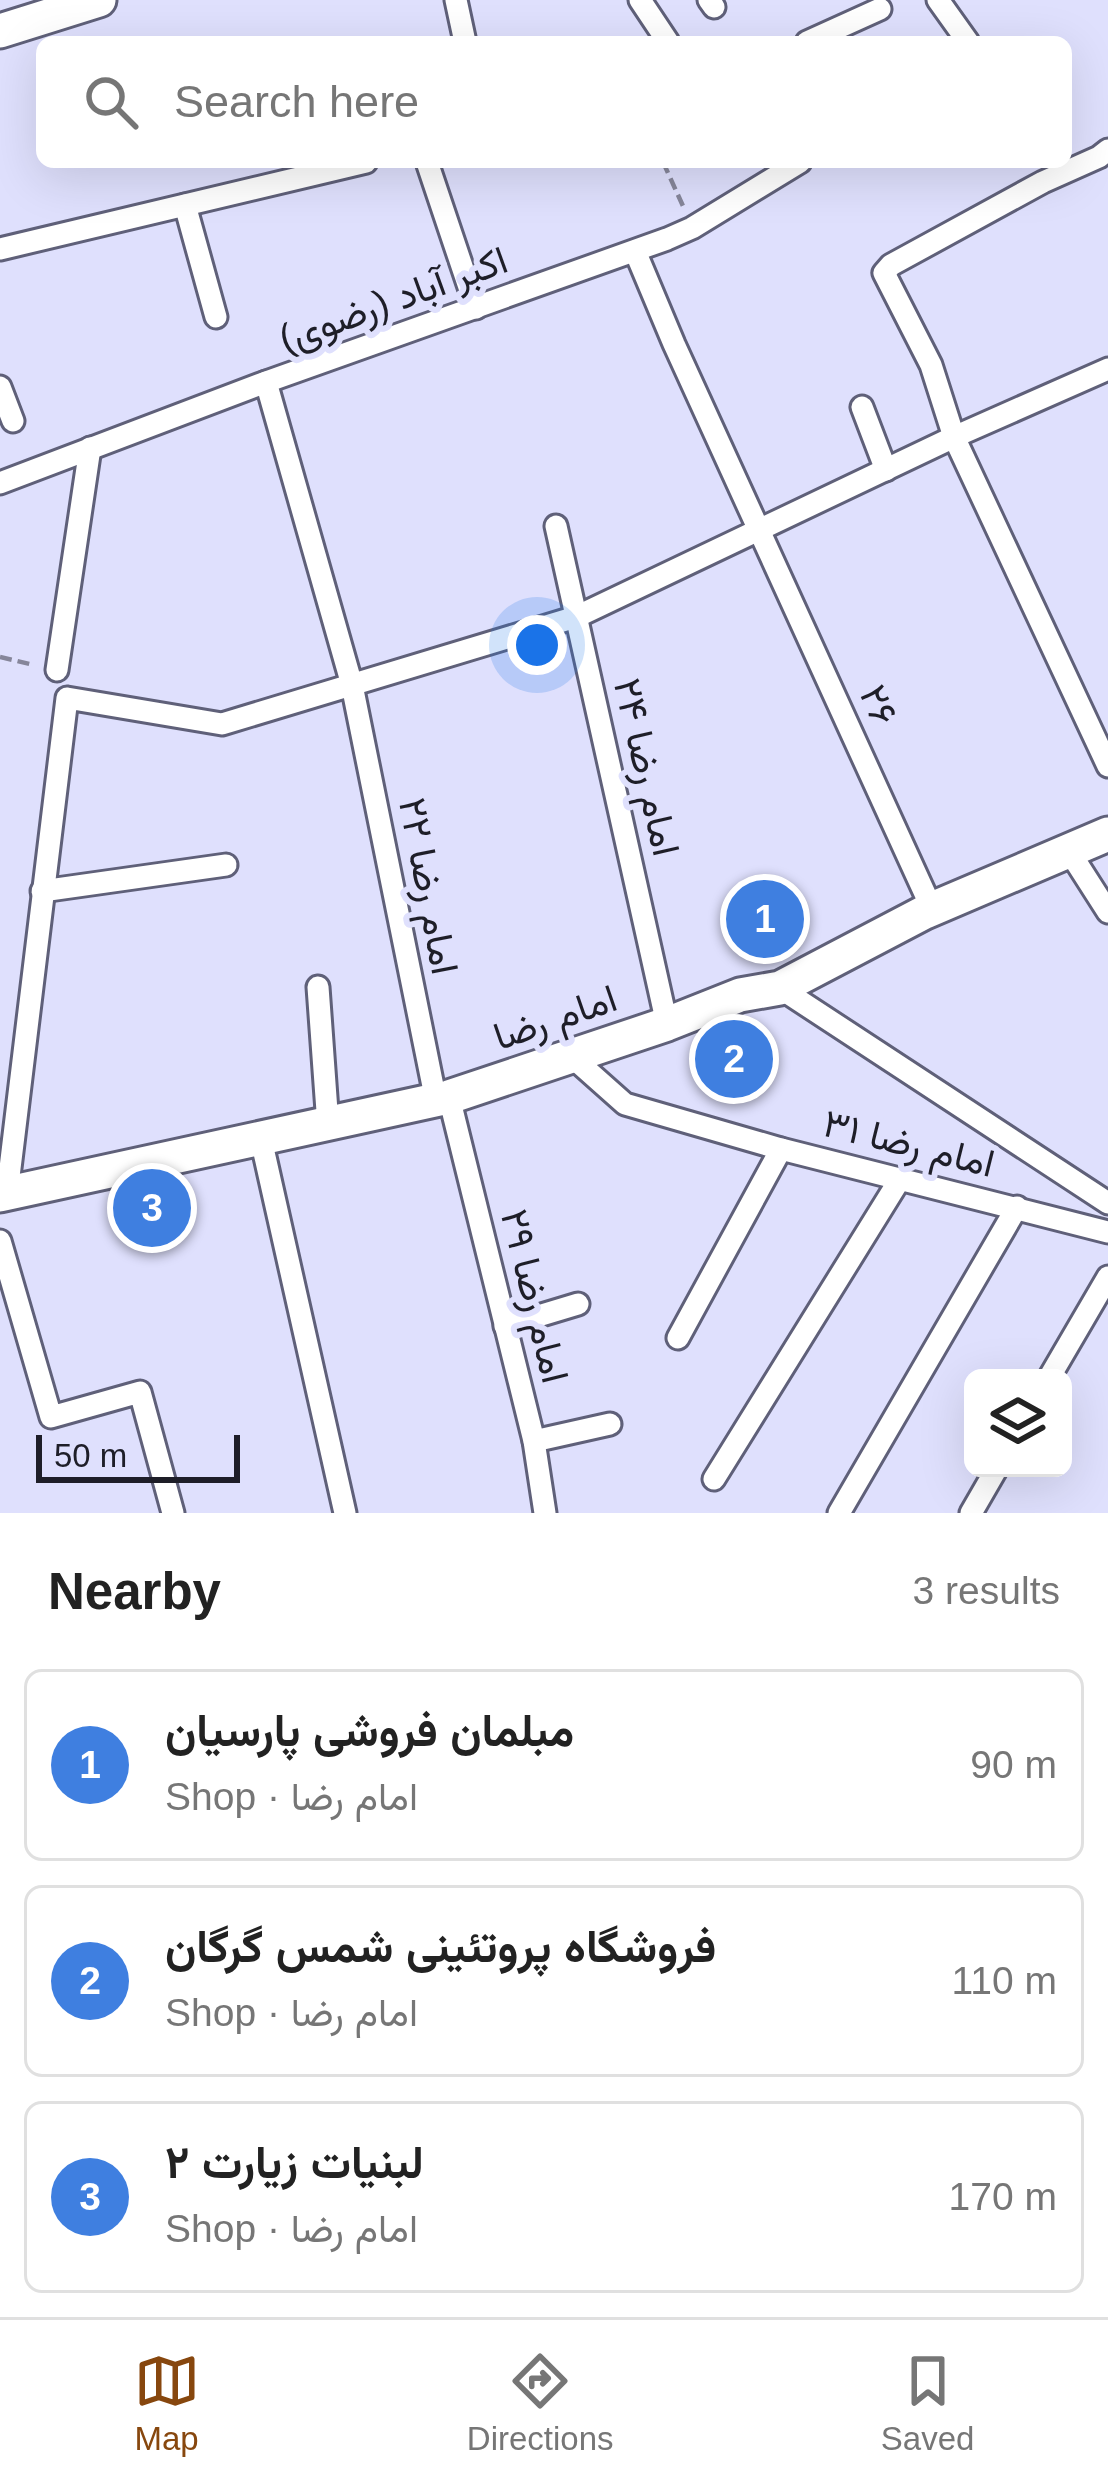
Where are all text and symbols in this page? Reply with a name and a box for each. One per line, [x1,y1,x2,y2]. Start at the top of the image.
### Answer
search box [36,36,1072,168]
icon: search [78,69,144,135]
text: Search here [174,76,419,127]
street label: اکبر آباد (رضوی) [273,238,514,363]
your location [507,615,567,675]
street label: امام رضا ۲۴ [602,674,688,861]
street label: ۲۶ [851,678,907,732]
street label: امام رضا ۲۲ [387,794,467,979]
pin: 1 [726,874,804,964]
street label: امام رضا [488,976,623,1062]
pin: 2 [695,1014,773,1104]
street label: امام رضا ۳۱ [818,1101,999,1189]
pin: 3 [113,1163,191,1253]
street label: امام رضا ۲۹ [489,1205,577,1388]
map controls [964,1369,1072,1477]
button: layers [964,1369,1072,1477]
scale bar [36,1429,240,1482]
text: 50 m [54,1437,127,1474]
text: Nearby [48,1563,221,1620]
text: 3 results [913,1569,1060,1612]
text: مبلمان فروشی پارسیان [165,1705,574,1756]
text: 1 [79,1743,101,1786]
text: 90 m [970,1743,1057,1786]
text: Shop · امام رضا [165,1775,418,1818]
text: فروشگاه پروتئینی شمس گرگان [165,1921,716,1972]
text: 2 [79,1959,101,2002]
text: 110 m [952,1959,1057,2002]
text: Shop · امام رضا [165,1991,418,2034]
text: لبنیات زیارت ۲ [165,2137,424,2188]
text: 3 [79,2175,101,2218]
text: 170 m [949,2175,1057,2218]
text: Shop · امام رضا [165,2207,418,2250]
tab: Map [134,2348,200,2458]
tab: Directions [467,2348,614,2458]
tab: Saved [881,2348,974,2458]

